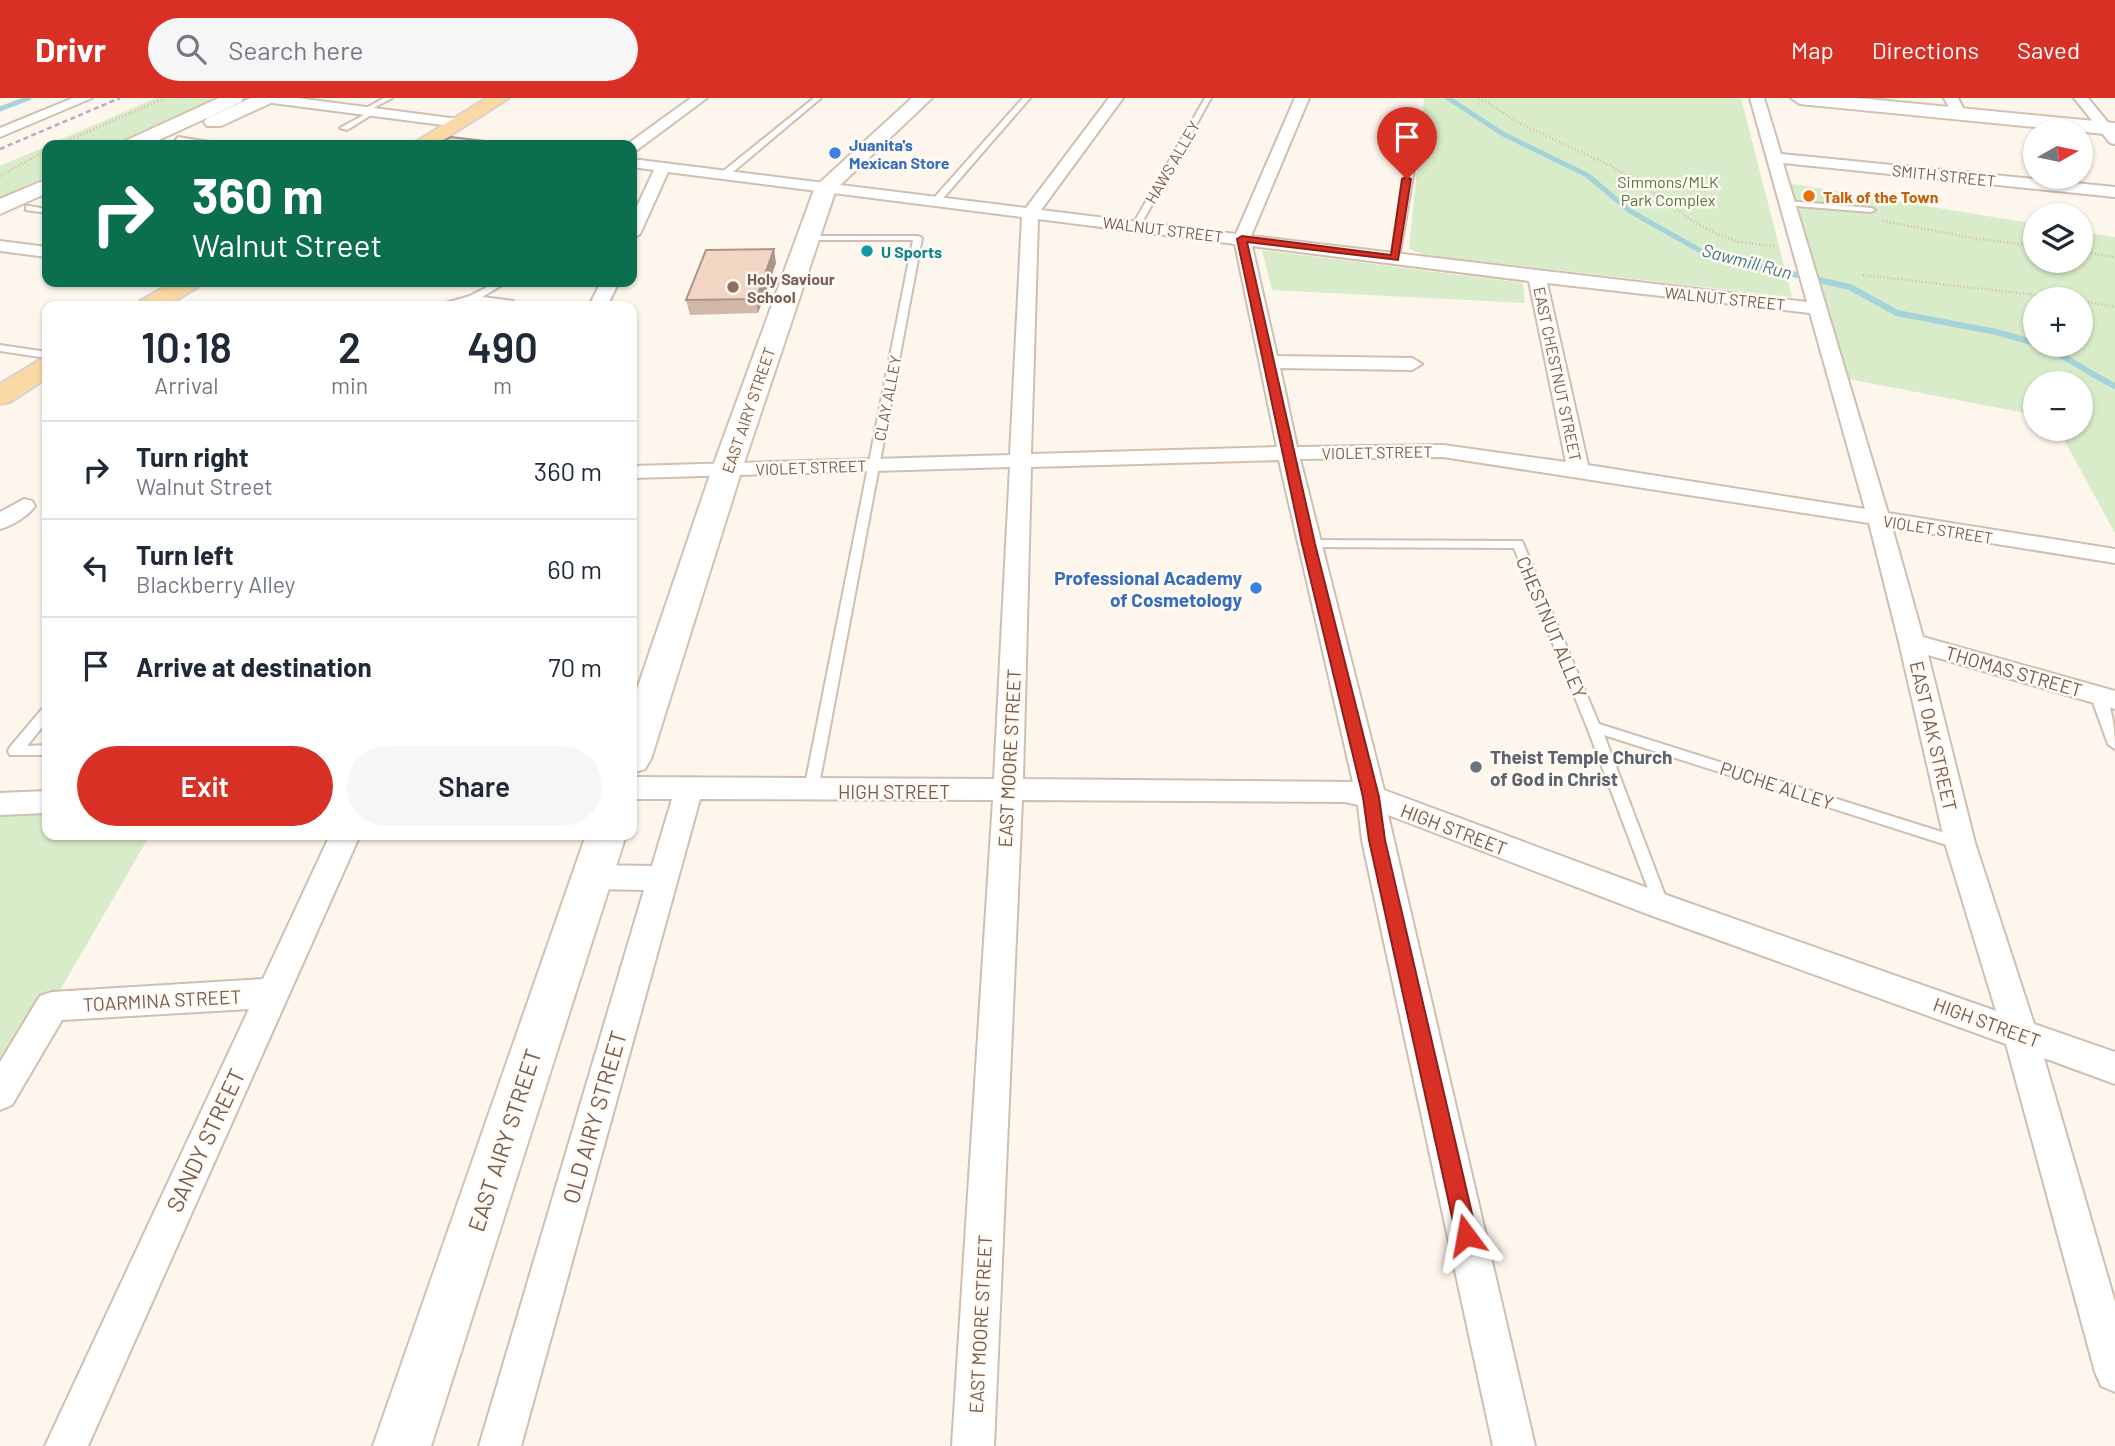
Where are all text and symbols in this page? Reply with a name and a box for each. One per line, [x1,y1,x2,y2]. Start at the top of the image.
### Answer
search box [148,18,638,81]
text: Drivr [35,29,106,69]
icon: search [172,30,210,68]
text: Search here [228,34,363,65]
text: Map [1791,35,1834,64]
text: Directions [1872,35,1979,64]
text: Saved [2017,35,2080,64]
pin [1377,107,1437,179]
street label: HAWS ALLEY [1141,117,1203,207]
icon: arrive [1388,118,1426,156]
north arrow [2023,119,2093,189]
map controls [2023,119,2093,441]
place label: Juanita's Mexican Store [849,135,950,172]
marker: Juanita's Mexican Store [827,145,843,161]
street label: SMITH STREET [1891,160,1997,190]
text: 360 m [192,165,323,224]
icon: right [77,168,168,259]
park label: Simmons/MLK Park Complex [1617,172,1719,209]
place label: Talk of the Town [1823,187,1938,206]
marker: Talk of the Town [1801,188,1817,204]
button: layers [2023,203,2093,273]
street label: WALNUT STREET [1102,212,1224,246]
text: Walnut Street [192,225,382,263]
water label: Sawmill Run [1700,238,1794,284]
place label: U Sports [881,242,942,261]
marker: U Sports [859,243,875,259]
place label: Holy Saviour School [747,269,835,306]
marker: Holy Saviour School [725,279,741,295]
street label: WALNUT STREET [1664,282,1786,314]
street label: EAST CHESTNUT STREET [1530,285,1586,463]
button: + [2023,287,2093,357]
text: 10:18 [141,321,232,371]
text: 2 [338,321,361,371]
text: 490 [467,321,538,371]
street label: EAST AIRY STREET [717,344,779,476]
street label: CLAY ALLEY [869,354,905,442]
text: Arrival [154,371,219,399]
text: min [331,371,368,399]
text: m [493,371,512,399]
button: − [2023,371,2093,441]
text: Turn right [136,441,249,472]
street label: VIOLET STREET [1321,442,1433,462]
icon: right [77,451,115,489]
text: 360 m [534,455,602,486]
street label: VIOLET STREET [755,456,867,478]
text: Walnut Street [136,472,273,500]
street label: VIOLET STREET [1882,511,1994,547]
text: Turn left [136,539,234,570]
icon: left [77,549,115,587]
street label: CHESTNUT ALLEY [1512,552,1592,702]
text: 60 m [547,553,602,584]
place label: Professional Academy of Cosmetology [1054,566,1242,611]
text: Blackberry Alley [136,570,295,598]
marker: Professional Academy of Cosmetology [1248,580,1264,596]
street label: THOMAS STREET [1943,640,2085,702]
icon: arrive [77,647,115,685]
text: Arrive at destination [136,651,372,682]
text: 70 m [548,651,602,682]
street label: EAST OAK STREET [1906,659,1962,813]
street label: EAST MOORE STREET [993,668,1025,848]
place label: Theist Temple Church of God in Christ [1490,745,1673,790]
button: Exit [77,746,333,826]
button: Share [347,746,602,826]
street label: PUCHE ALLEY [1717,756,1837,814]
marker: Theist Temple Church of God in Christ [1468,759,1484,775]
street label: HIGH STREET [838,780,950,803]
street label: HIGH STREET [1398,798,1510,860]
street label: TOARMINA STREET [82,984,242,1016]
street label: HIGH STREET [1930,992,2044,1052]
street label: OLD AIRY STREET [556,1027,632,1207]
street label: EAST AIRY STREET [461,1045,547,1235]
street label: SANDY STREET [160,1064,250,1216]
position arrow [1429,1198,1503,1272]
street label: EAST MOORE STREET [964,1234,996,1414]

